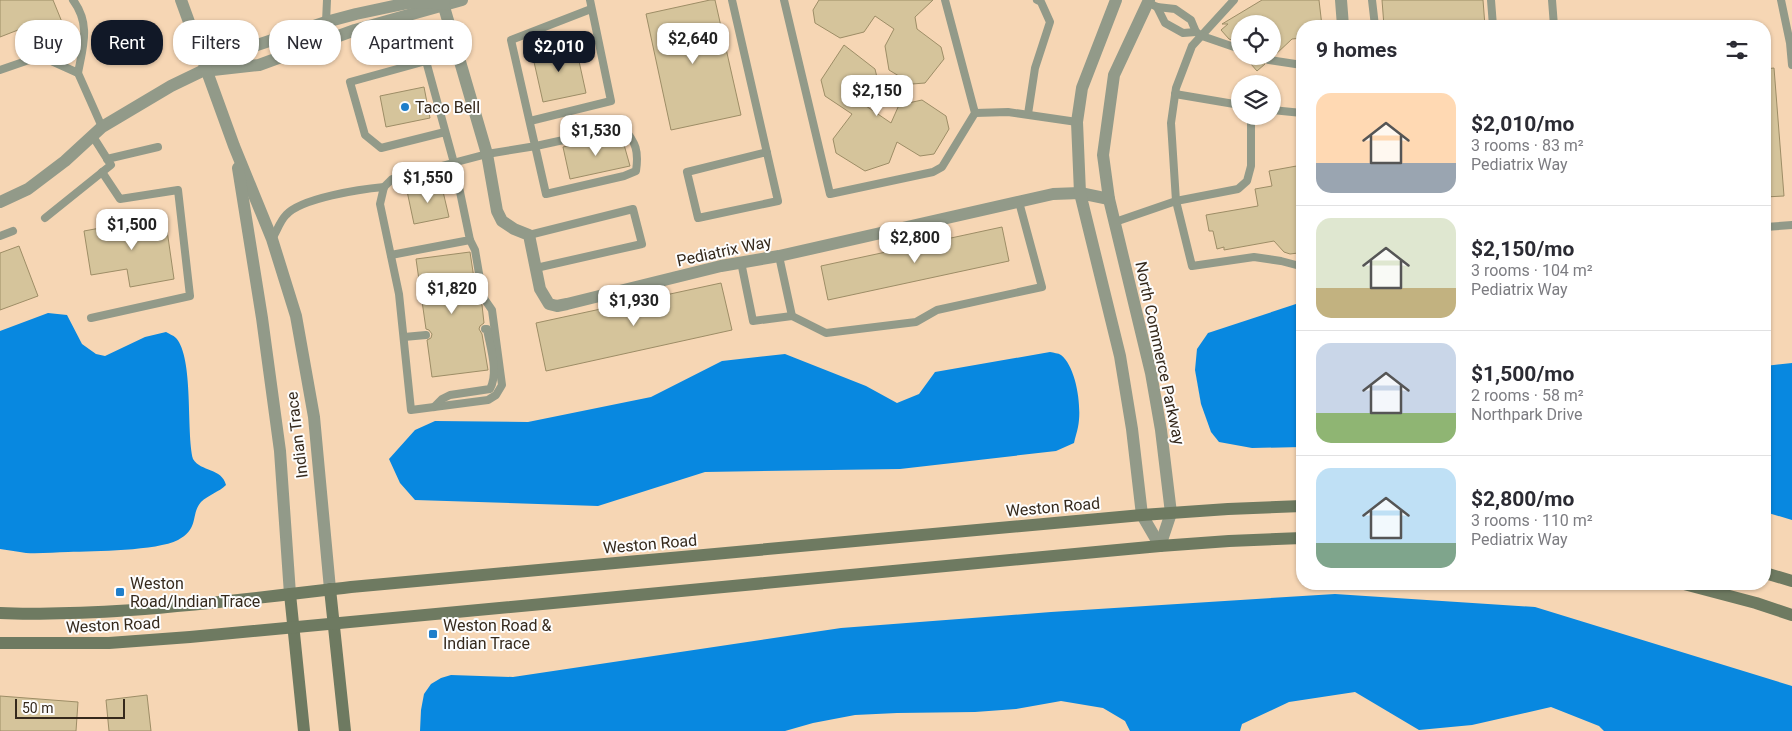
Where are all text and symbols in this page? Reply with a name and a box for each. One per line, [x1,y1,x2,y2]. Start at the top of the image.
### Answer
map controls [1231,15,1281,125]
button: locate [1231,15,1281,65]
chip: Buy [15,20,81,65]
chip: Rent [91,20,163,65]
chip: Filters [173,20,259,65]
chip: New [269,20,341,65]
chip: Apartment [351,20,472,65]
pin: $2,640 [652,22,734,65]
text: $2,640 [668,29,718,48]
pin: $2,010 [518,30,600,73]
icon: filters [1723,36,1751,64]
text: $2,010 [534,37,584,56]
text: 9 homes [1316,38,1397,62]
pin: $2,150 [836,74,918,117]
button: layers [1231,75,1281,125]
text: $2,150 [852,81,902,100]
place label: Taco Bell [415,98,480,117]
marker: Taco Bell [399,101,411,113]
text: $2,010/mo [1471,112,1574,136]
icon: home [1356,113,1416,173]
pin: $1,530 [555,114,637,157]
text: $1,530 [571,121,621,140]
text: 3 rooms · 83 m² [1471,136,1584,155]
text: Pediatrix Way [1471,155,1568,174]
pin: $1,550 [387,162,469,204]
text: $1,550 [403,168,453,187]
pin: $1,500 [91,208,173,251]
text: $1,500 [107,215,157,234]
pin: $2,800 [874,222,956,264]
text: $2,800 [890,228,940,247]
street label: Pediatrix Way [675,232,774,270]
text: $2,150/mo [1471,237,1574,261]
icon: home [1356,238,1416,298]
street label: North Commerce Parkway [1131,260,1189,447]
text: 3 rooms · 104 m² [1471,261,1593,280]
pin: $1,820 [411,272,493,315]
text: $1,820 [427,279,477,298]
text: Pediatrix Way [1471,280,1568,299]
pin: $1,930 [593,284,675,327]
text: $1,930 [609,291,659,310]
text: $1,500/mo [1471,362,1574,386]
icon: home [1356,363,1416,423]
text: 2 rooms · 58 m² [1471,386,1584,405]
street label: Indian Trace [282,391,312,479]
text: Northpark Drive [1471,405,1583,424]
text: $2,800/mo [1471,487,1574,511]
icon: home [1356,488,1416,548]
street label: Weston Road [1005,493,1101,521]
text: 3 rooms · 110 m² [1471,511,1593,530]
street label: Weston Road [602,530,698,558]
text: Pediatrix Way [1471,530,1568,549]
place label: Weston Road/Indian Trace [130,574,260,611]
marker: Weston Road/Indian Trace [114,586,126,598]
street label: Weston Road [65,613,161,637]
place label: Weston Road & Indian Trace [443,616,551,653]
marker: Weston Road & Indian Trace [427,628,439,640]
scale bar [15,696,125,719]
text: 50 m [22,700,54,716]

